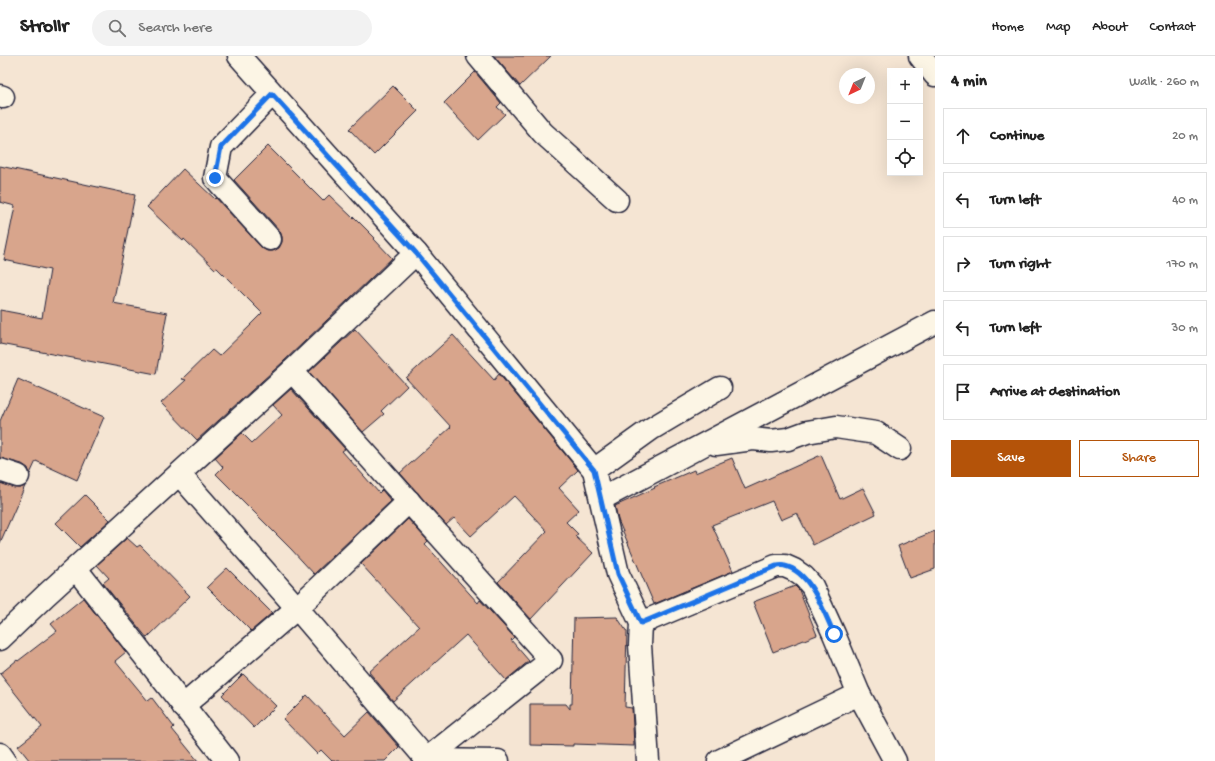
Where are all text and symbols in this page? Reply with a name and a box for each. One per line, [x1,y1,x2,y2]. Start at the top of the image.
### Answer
search box [92,10,372,46]
text: Strollr [20,16,68,39]
icon: search [106,17,128,39]
text: Search here [138,19,212,37]
text: Home [992,19,1024,36]
text: Map [1046,19,1070,36]
text: About [1092,19,1128,36]
text: Contact [1150,19,1195,36]
north arrow [839,68,875,104]
map controls [887,68,923,176]
button: + [887,68,923,104]
text: 4 min [951,72,987,92]
text: Walk · 260 m [1129,75,1199,90]
button: − [887,104,923,140]
icon: ahead [952,125,974,147]
text: Continue [990,127,1044,145]
text: 20 m [1172,129,1198,144]
button: locate [887,140,923,176]
route end [206,169,224,187]
icon: left [952,189,974,211]
text: Turn left [990,191,1041,209]
text: 40 m [1172,193,1198,208]
icon: right [952,253,974,275]
text: Turn right [990,255,1050,273]
text: 170 m [1166,257,1198,272]
icon: left [952,317,974,339]
text: Turn left [990,319,1041,337]
text: 30 m [1172,321,1198,336]
icon: arrive [952,381,974,403]
text: Arrive at destination [990,383,1120,401]
button: Save [951,440,1071,477]
button: Share [1079,440,1199,477]
route start [825,625,843,643]

